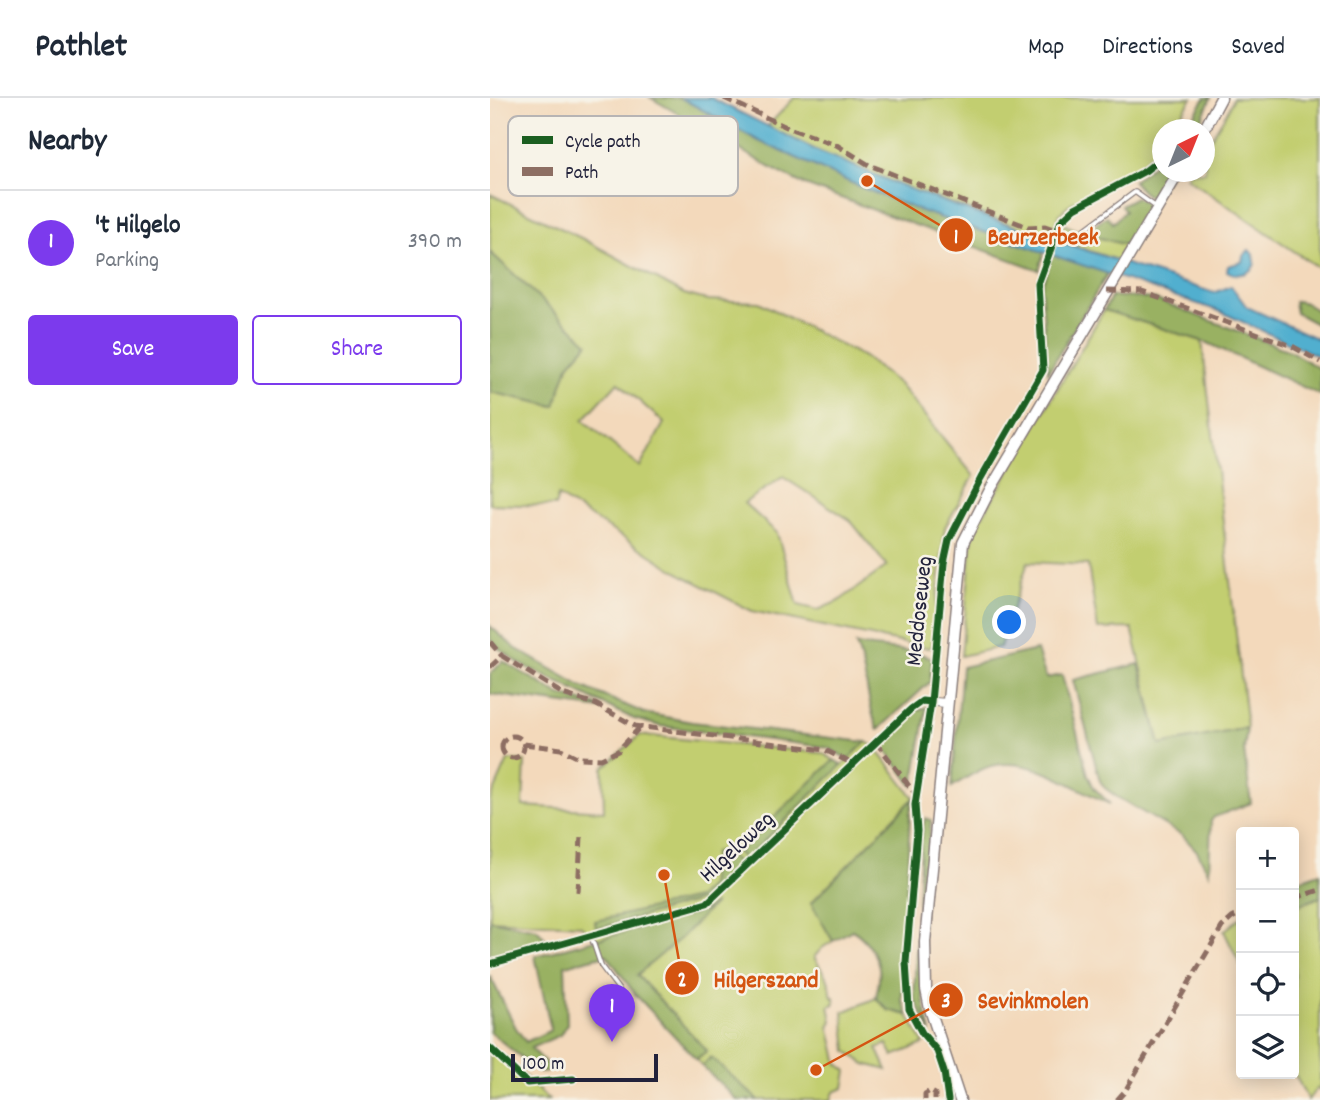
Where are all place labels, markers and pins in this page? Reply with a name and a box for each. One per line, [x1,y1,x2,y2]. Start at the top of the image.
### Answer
callout: Beurzerbeek [938,213,1112,258]
callout: Hilgerszand [664,956,833,1001]
callout: Sevinkmolen [929,977,1103,1022]
pin: 1 [589,984,635,1042]

